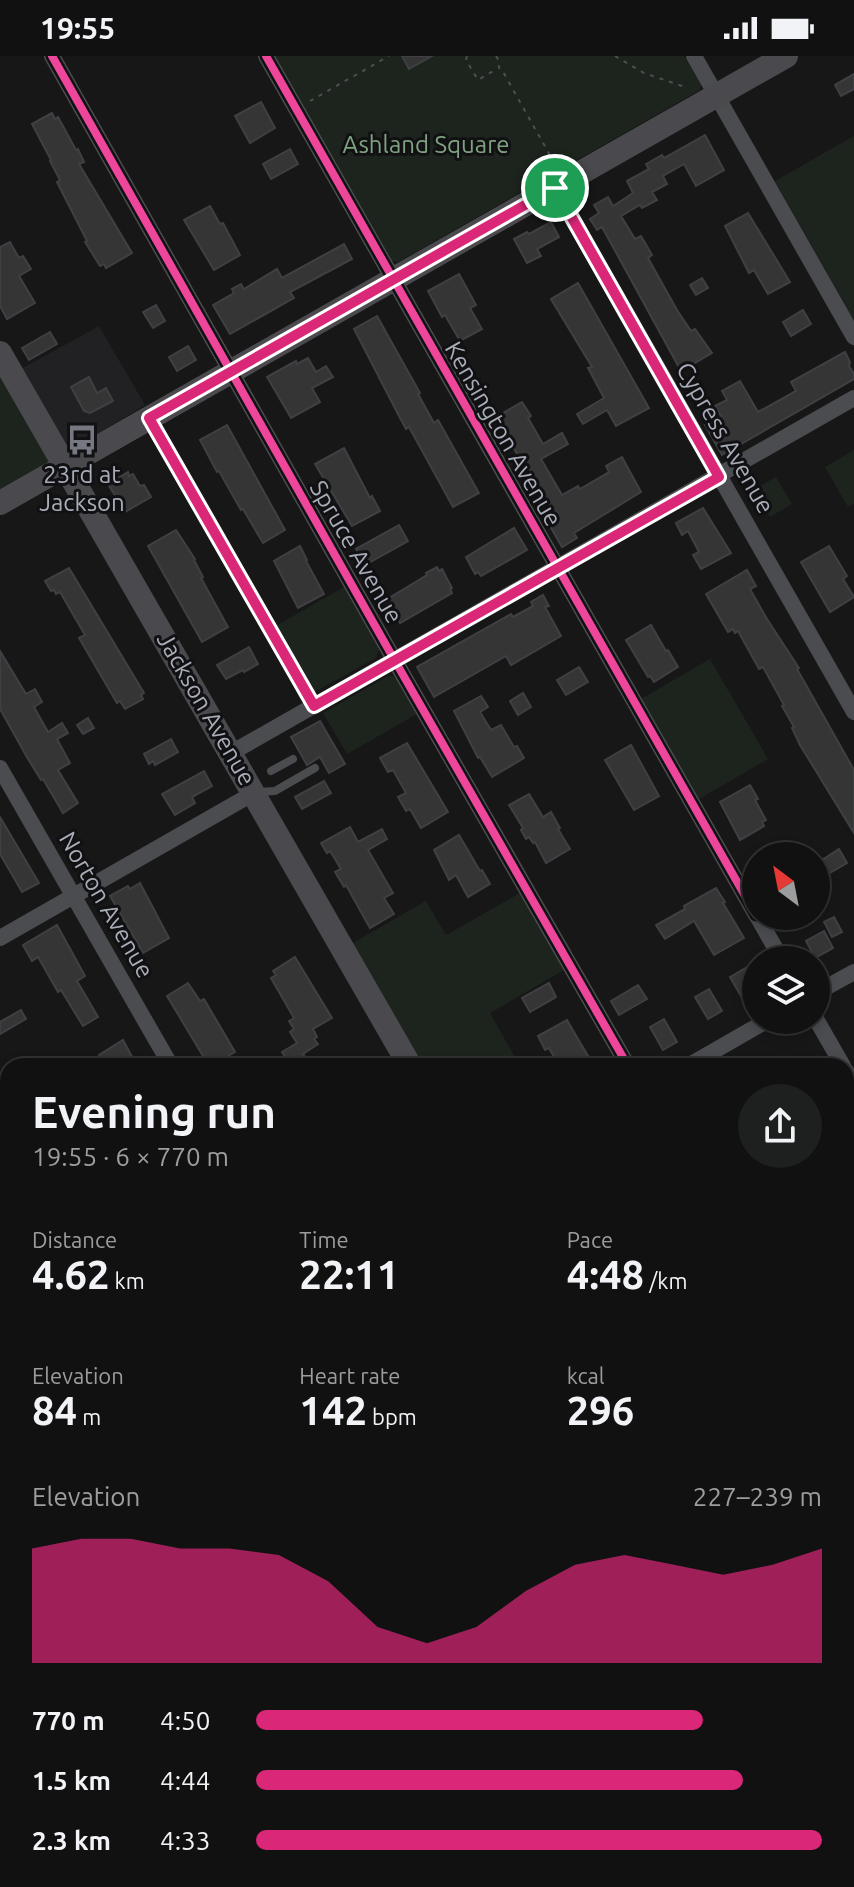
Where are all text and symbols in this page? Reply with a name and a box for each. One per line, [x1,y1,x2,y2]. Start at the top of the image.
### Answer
text: 19:55 [40,11,115,45]
park label: Ashland Square [343,131,509,158]
pin [521,154,589,222]
icon: arrive [533,166,577,210]
street label: Kensington Avenue [440,337,567,531]
street label: Cypress Avenue [671,357,780,518]
bus stop icon: 23rd at Jackson [65,423,99,457]
place label: 23rd at Jackson [39,461,125,516]
street label: Spruce Avenue [305,476,408,628]
street label: Jackson Avenue [152,628,261,790]
street label: Norton Avenue [54,827,159,982]
north arrow [742,842,830,930]
map controls [742,842,830,1034]
button: layers [742,946,830,1034]
button: share [738,1084,822,1168]
text: Evening run [32,1087,276,1136]
text: 19:55 · 6 × 770 m [32,1142,229,1171]
text: Distance [32,1227,117,1252]
text: Time [299,1227,349,1252]
text: Pace [567,1227,613,1252]
text: 4.62 [32,1252,110,1297]
text: 22:11 [299,1252,399,1297]
text: 4:48 [567,1252,644,1297]
text: km [110,1268,145,1293]
text: /km [644,1268,687,1293]
text: Elevation [32,1363,124,1388]
text: Heart rate [299,1363,401,1388]
text: kcal [567,1363,605,1388]
text: 84 [32,1388,77,1433]
text: 142 [299,1388,367,1433]
text: 296 [567,1388,634,1433]
text: m [77,1404,101,1429]
text: bpm [367,1404,417,1429]
text: Elevation [32,1482,140,1511]
text: 227–239 m [693,1482,822,1511]
text: 770 m [32,1706,105,1735]
text: 4:50 [160,1706,210,1735]
text: 1.5 km [32,1766,111,1795]
text: 4:44 [160,1766,210,1795]
text: 2.3 km [32,1826,111,1855]
text: 4:33 [160,1826,210,1855]

